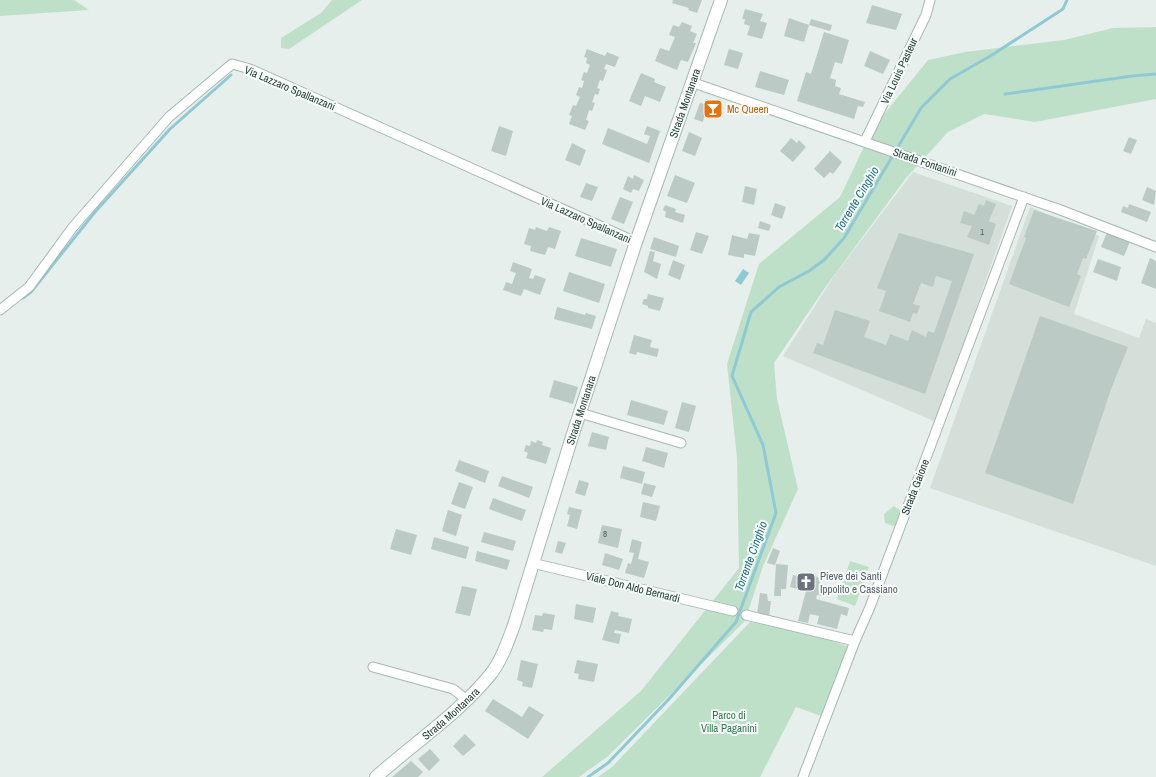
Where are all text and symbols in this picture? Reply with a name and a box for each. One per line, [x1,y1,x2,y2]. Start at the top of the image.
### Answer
street label: Via Louis Pasteur [878,36,920,106]
street label: Via Lazzaro Spallanzani [242,62,338,114]
street label: Strada Montanara [666,67,703,140]
bar icon: Mc Queen [702,98,724,120]
place label: Mc Queen [727,102,769,116]
street label: Strada Fontanini [891,145,959,179]
water label: Torrente Cinghio [831,163,883,234]
street label: Via Lazzaro Spallanzani [539,194,633,246]
house number: 1 [980,226,984,238]
street label: Strada Montanara [563,373,599,447]
street label: Strada Gaione [898,457,932,517]
water label: Torrente Cinghio [731,518,771,593]
house number: 8 [603,528,607,540]
street label: Viale Don Aldo Bernardi [584,569,682,605]
place label: Pieve dei Santi Ippolito e Cassiano [820,569,898,596]
church icon: Pieve dei Santi Ippolito e Cassiano [795,571,817,593]
street label: Strada Montanara [419,684,482,743]
park label: Parco di Villa Paganini [701,708,757,735]

